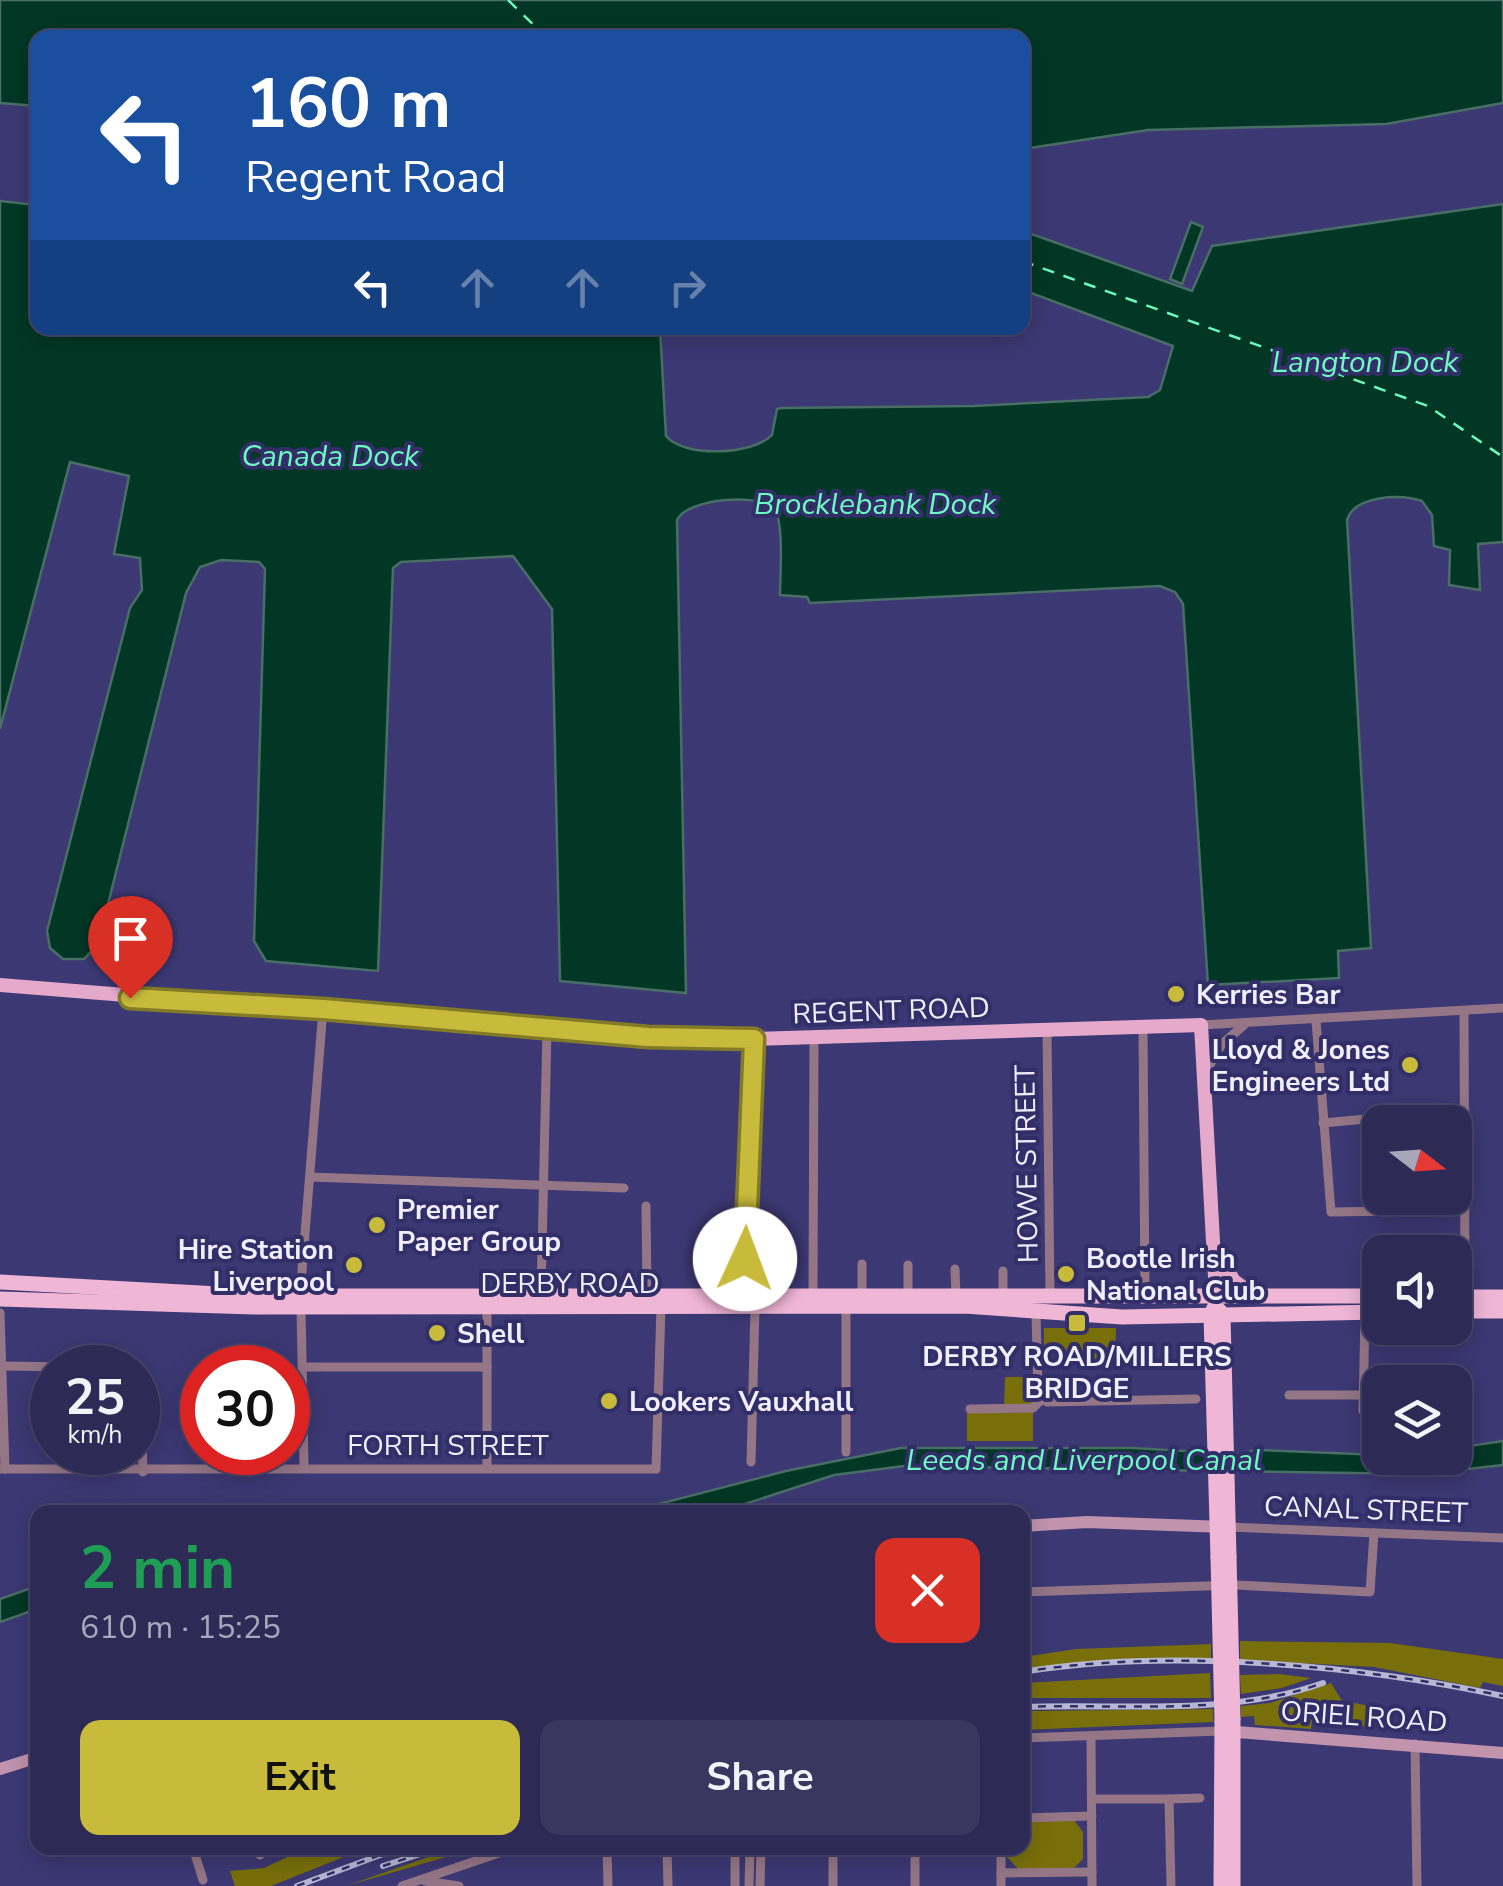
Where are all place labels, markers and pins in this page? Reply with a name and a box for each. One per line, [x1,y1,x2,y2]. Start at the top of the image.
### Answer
pin [88,896,173,999]
place label: Kerries Bar [1196,976,1340,1014]
marker: Kerries Bar [1165,983,1187,1005]
place label: Lloyd & Jones Engineers Ltd [1212,1031,1390,1101]
marker: Lloyd & Jones Engineers Ltd [1399,1054,1421,1076]
place label: Premier Paper Group [397,1191,561,1261]
marker: Premier Paper Group [366,1214,388,1236]
place label: Hire Station Liverpool [178,1231,334,1301]
place label: Bootle Irish National Club [1086,1240,1265,1310]
marker: Hire Station Liverpool [343,1254,365,1276]
marker: Bootle Irish National Club [1055,1263,1077,1285]
marker: DERBY ROAD/MILLERS BRIDGE [1066,1312,1088,1334]
place label: Shell [457,1315,524,1353]
marker: Shell [426,1322,448,1344]
place label: DERBY ROAD/MILLERS BRIDGE [922,1338,1232,1408]
place label: Lookers Vauxhall [629,1383,854,1421]
marker: Lookers Vauxhall [598,1390,620,1412]

